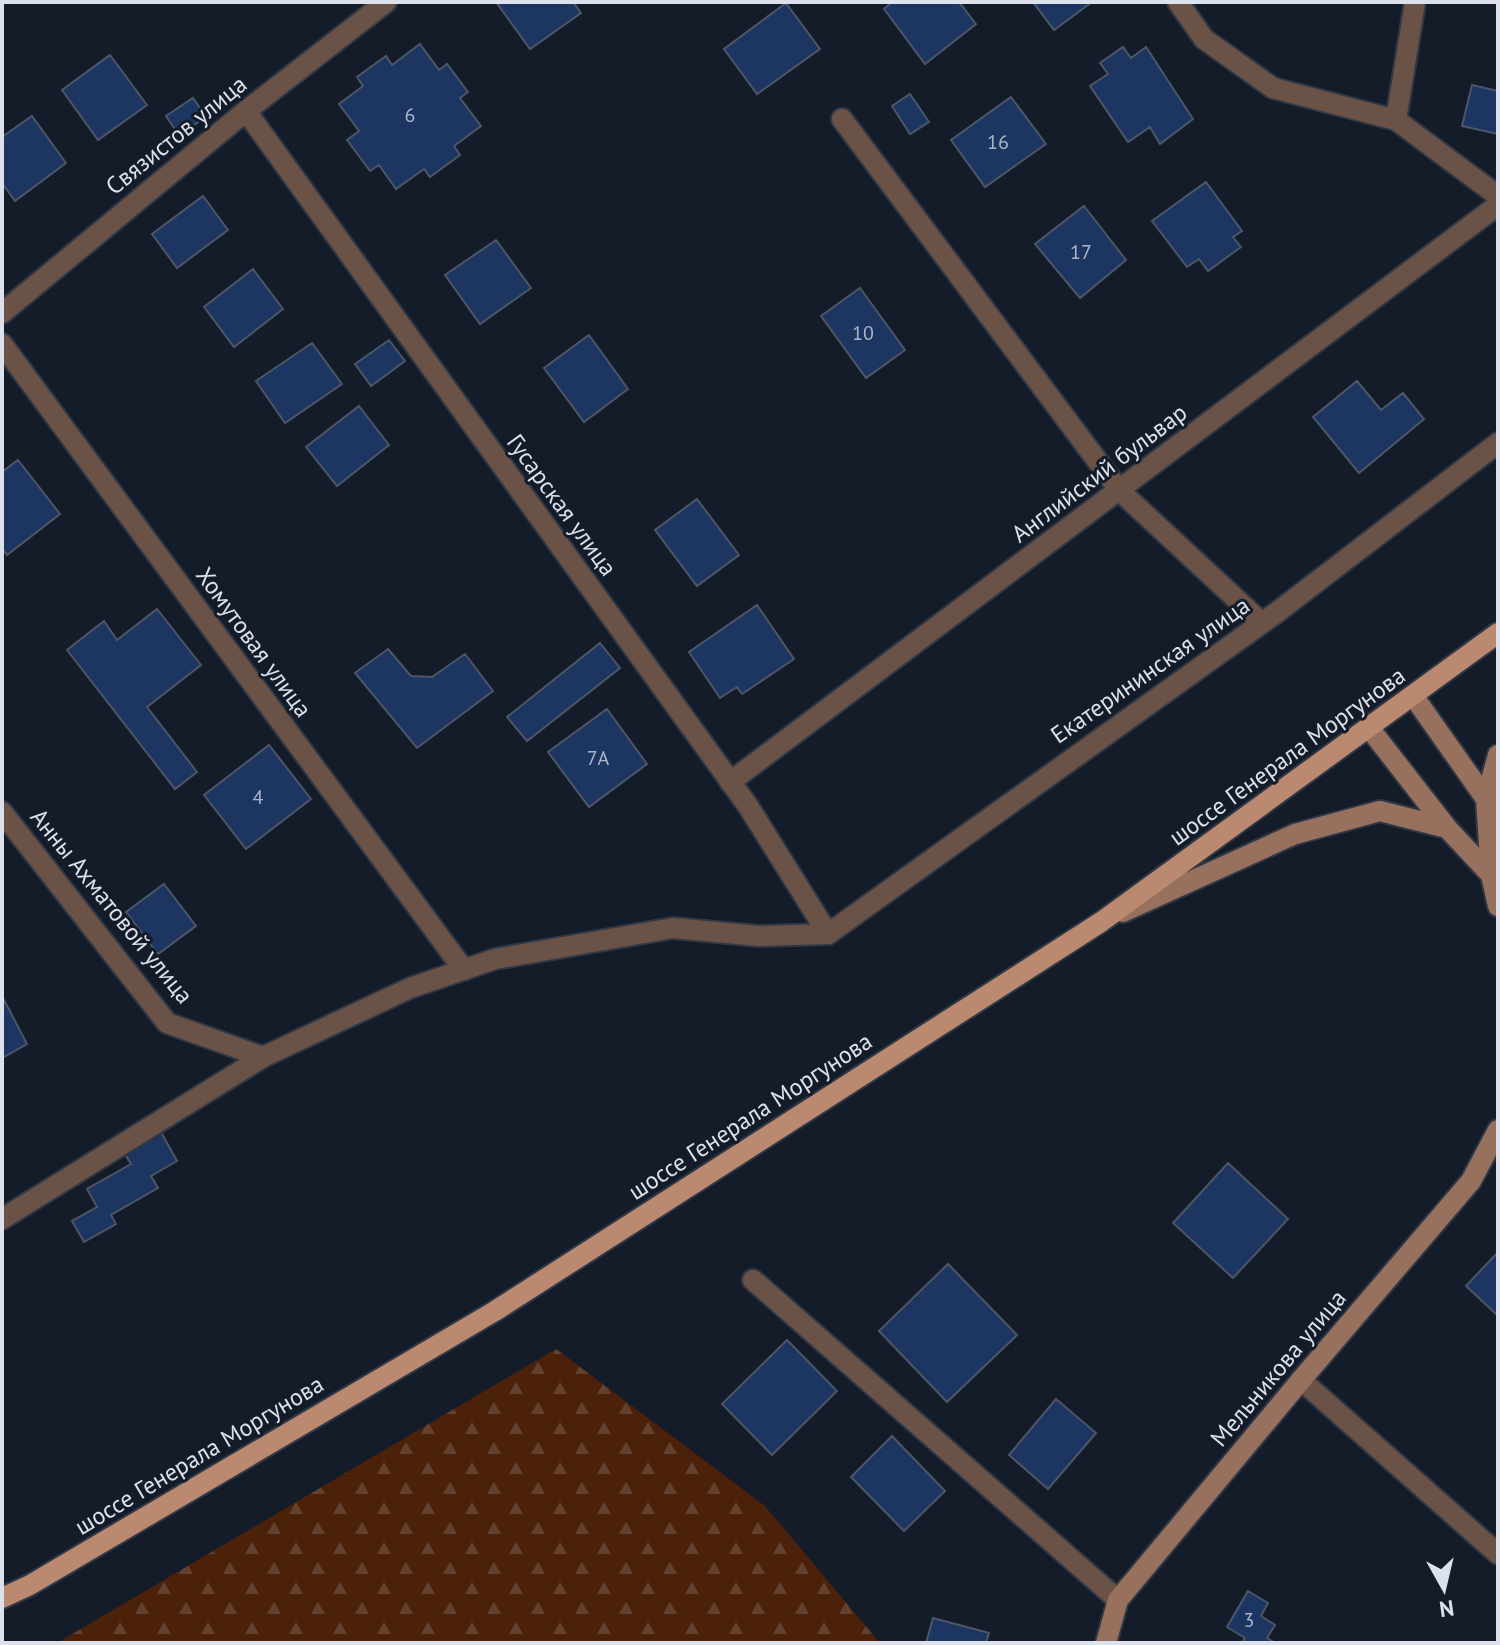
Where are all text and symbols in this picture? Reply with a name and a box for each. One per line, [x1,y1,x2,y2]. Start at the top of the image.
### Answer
street label: Связистов улица [99,69,253,201]
house number: 6 [405,102,415,128]
house number: 16 [987,129,1009,155]
house number: 17 [1070,239,1092,265]
house number: 10 [852,320,874,346]
street label: Английский бульвар [1005,397,1193,549]
street label: Гусарская улица [500,428,624,582]
street label: Хомутовая улица [189,561,319,723]
street label: Екатерининская улица [1045,590,1255,750]
street label: шоссе Генерала Моргунова [1163,660,1411,852]
house number: 7А [587,745,610,771]
house number: 4 [253,784,264,810]
street label: Анны Ахматовой улица [24,802,200,1010]
street label: шоссе Генерала Моргунова [622,1025,878,1207]
street label: Мельникова улица [1203,1283,1353,1453]
street label: шоссе Генерала Моргунова [69,1368,329,1542]
north arrow [1404,1549,1484,1629]
text: N [1438,1594,1456,1624]
house number: 3 [1244,1607,1254,1633]

